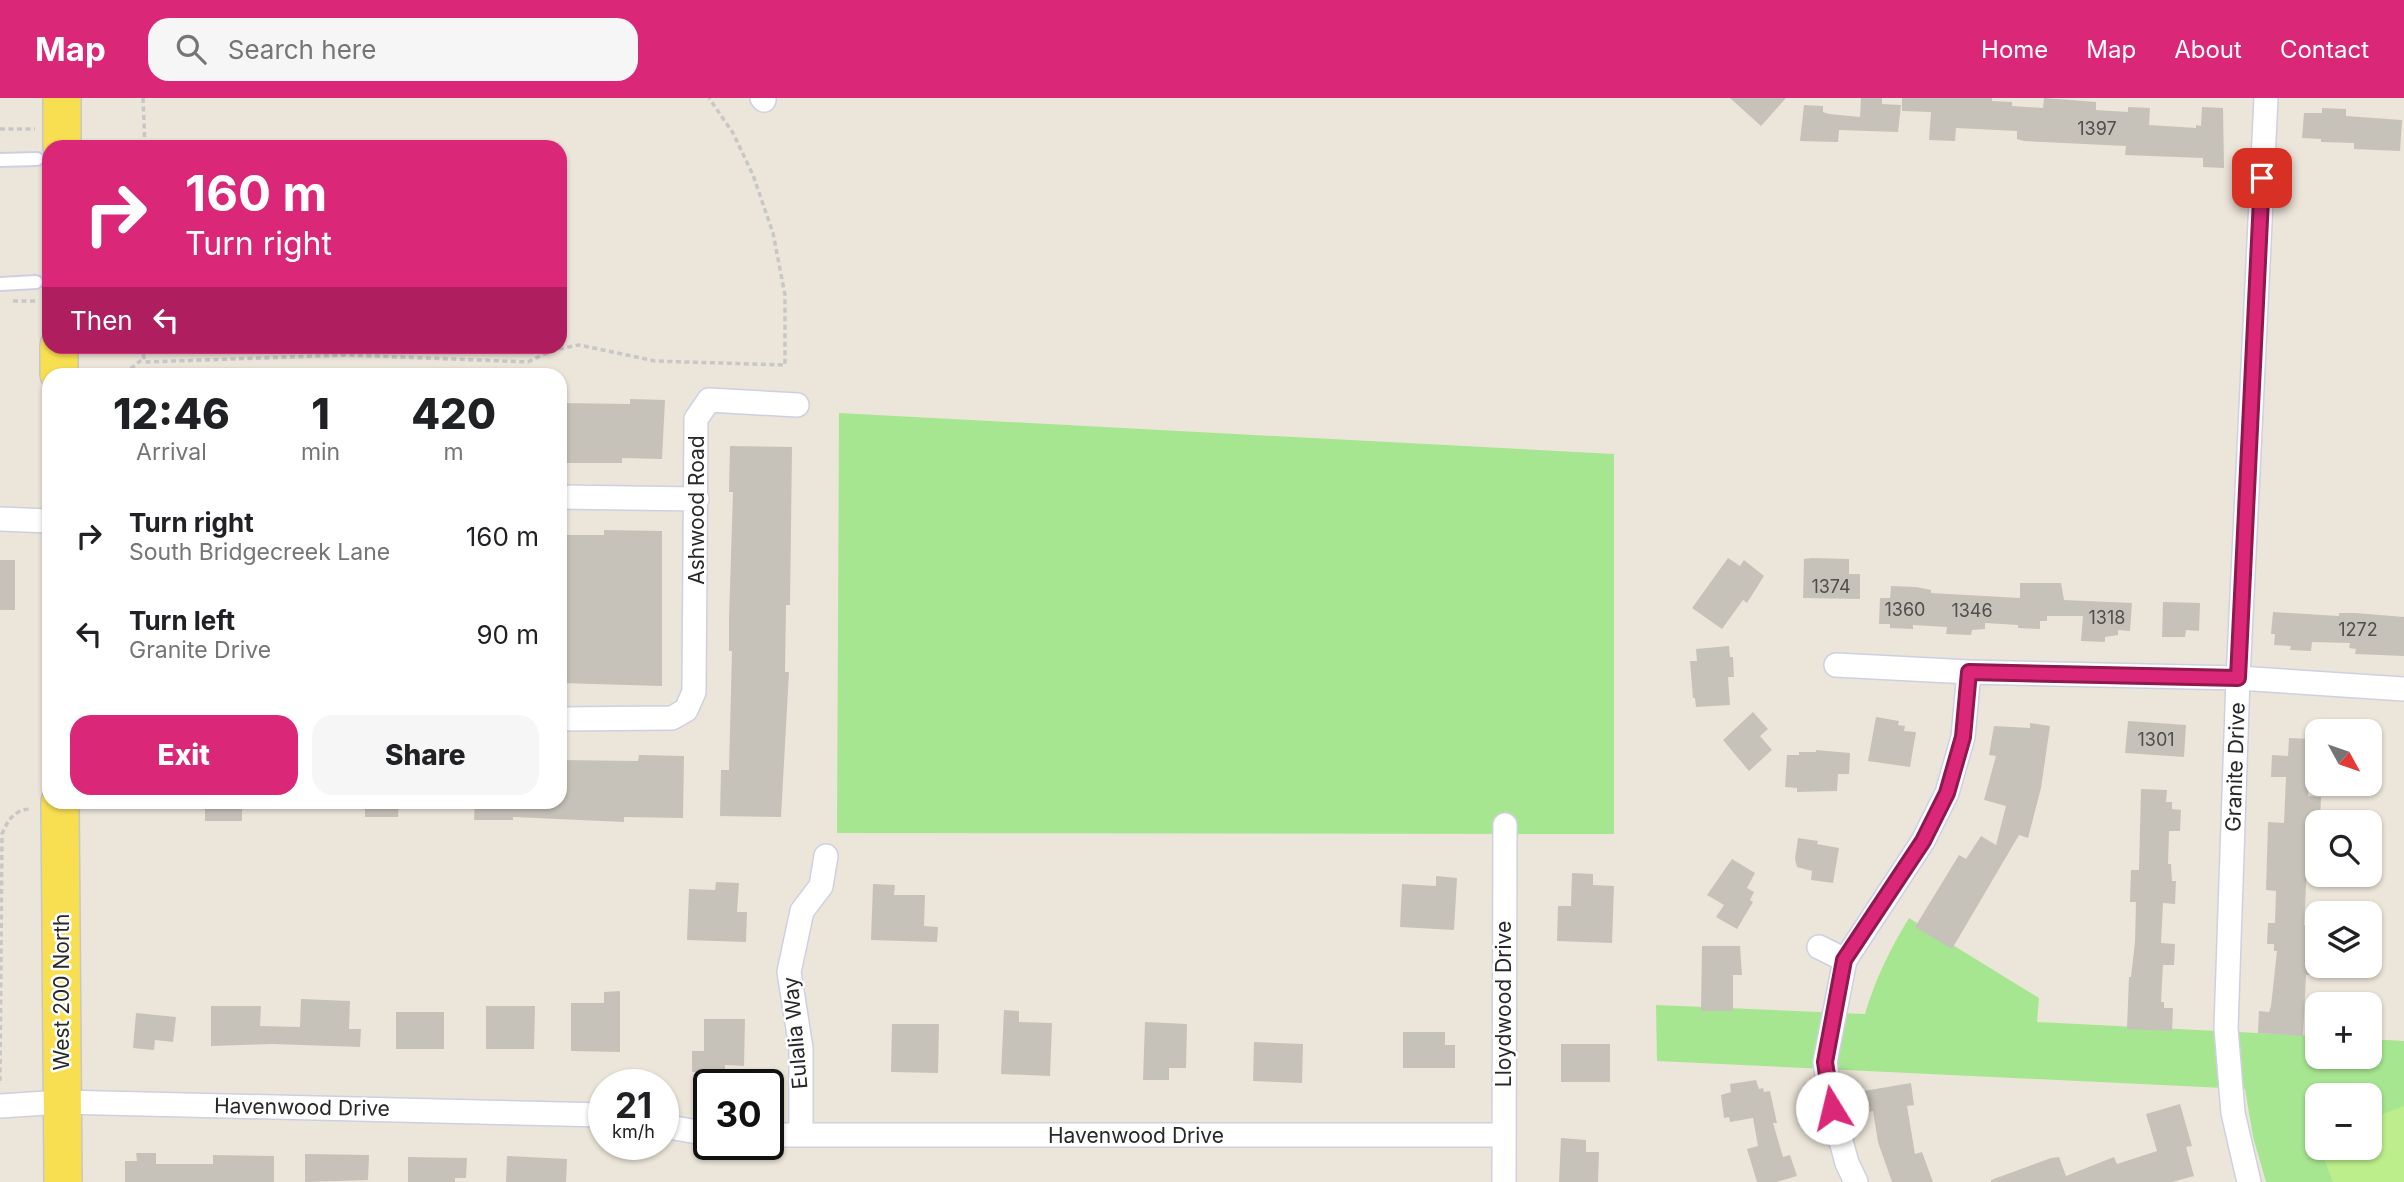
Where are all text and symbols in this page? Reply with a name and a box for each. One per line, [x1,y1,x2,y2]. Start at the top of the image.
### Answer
search box [148,18,638,81]
text: Map [35,29,106,69]
icon: search [172,30,210,68]
text: Search here [228,34,376,65]
text: Home [1981,35,2048,64]
text: Map [2086,35,2136,64]
text: About [2174,35,2242,64]
text: Contact [2280,35,2369,64]
house number: 1397 [2077,118,2117,139]
pin [2232,148,2292,208]
icon: arrive [2243,159,2281,197]
text: 160 m [185,164,327,223]
icon: right [70,168,161,259]
text: Turn right [185,224,332,263]
icon: left [147,301,185,339]
text: Then [70,305,133,336]
text: 12:46 [113,388,230,439]
text: 1 [311,388,330,439]
text: 420 [411,388,496,439]
street label: Ashwood Road [684,435,709,585]
text: Arrival [136,438,207,466]
text: min [301,438,340,466]
text: m [444,438,464,466]
text: Turn right [129,507,254,538]
icon: right [70,517,108,555]
text: 160 m [466,521,539,552]
text: South Bridgecreek Lane [129,538,390,566]
house number: 1374 [1811,576,1851,597]
house number: 1360 [1885,599,1925,620]
house number: 1346 [1951,600,1993,621]
text: Turn left [129,605,235,636]
house number: 1318 [2089,607,2125,628]
icon: left [70,615,108,653]
text: 90 m [476,619,539,650]
house number: 1272 [2338,619,2378,640]
text: Granite Drive [129,636,271,664]
street label: Granite Drive [2220,702,2250,832]
button: Exit [70,715,298,795]
button: Share [312,715,539,795]
north arrow [2305,719,2382,796]
map controls [2305,719,2382,1160]
house number: 1301 [2137,729,2175,750]
button: search [2305,810,2382,887]
button: layers [2305,901,2382,978]
street label: West 200 North [49,914,74,1070]
street label: Lloydwood Drive [1491,921,1516,1087]
street label: Eulalia Way [778,976,812,1090]
button: + [2305,992,2382,1069]
speed limit sign: 30 [693,1069,784,1160]
position arrow [1795,1071,1869,1145]
button: − [2305,1083,2382,1160]
text: 21 [615,1084,652,1126]
street label: Havenwood Drive [214,1093,390,1121]
text: km/h [612,1121,655,1142]
street label: Havenwood Drive [1048,1123,1224,1148]

